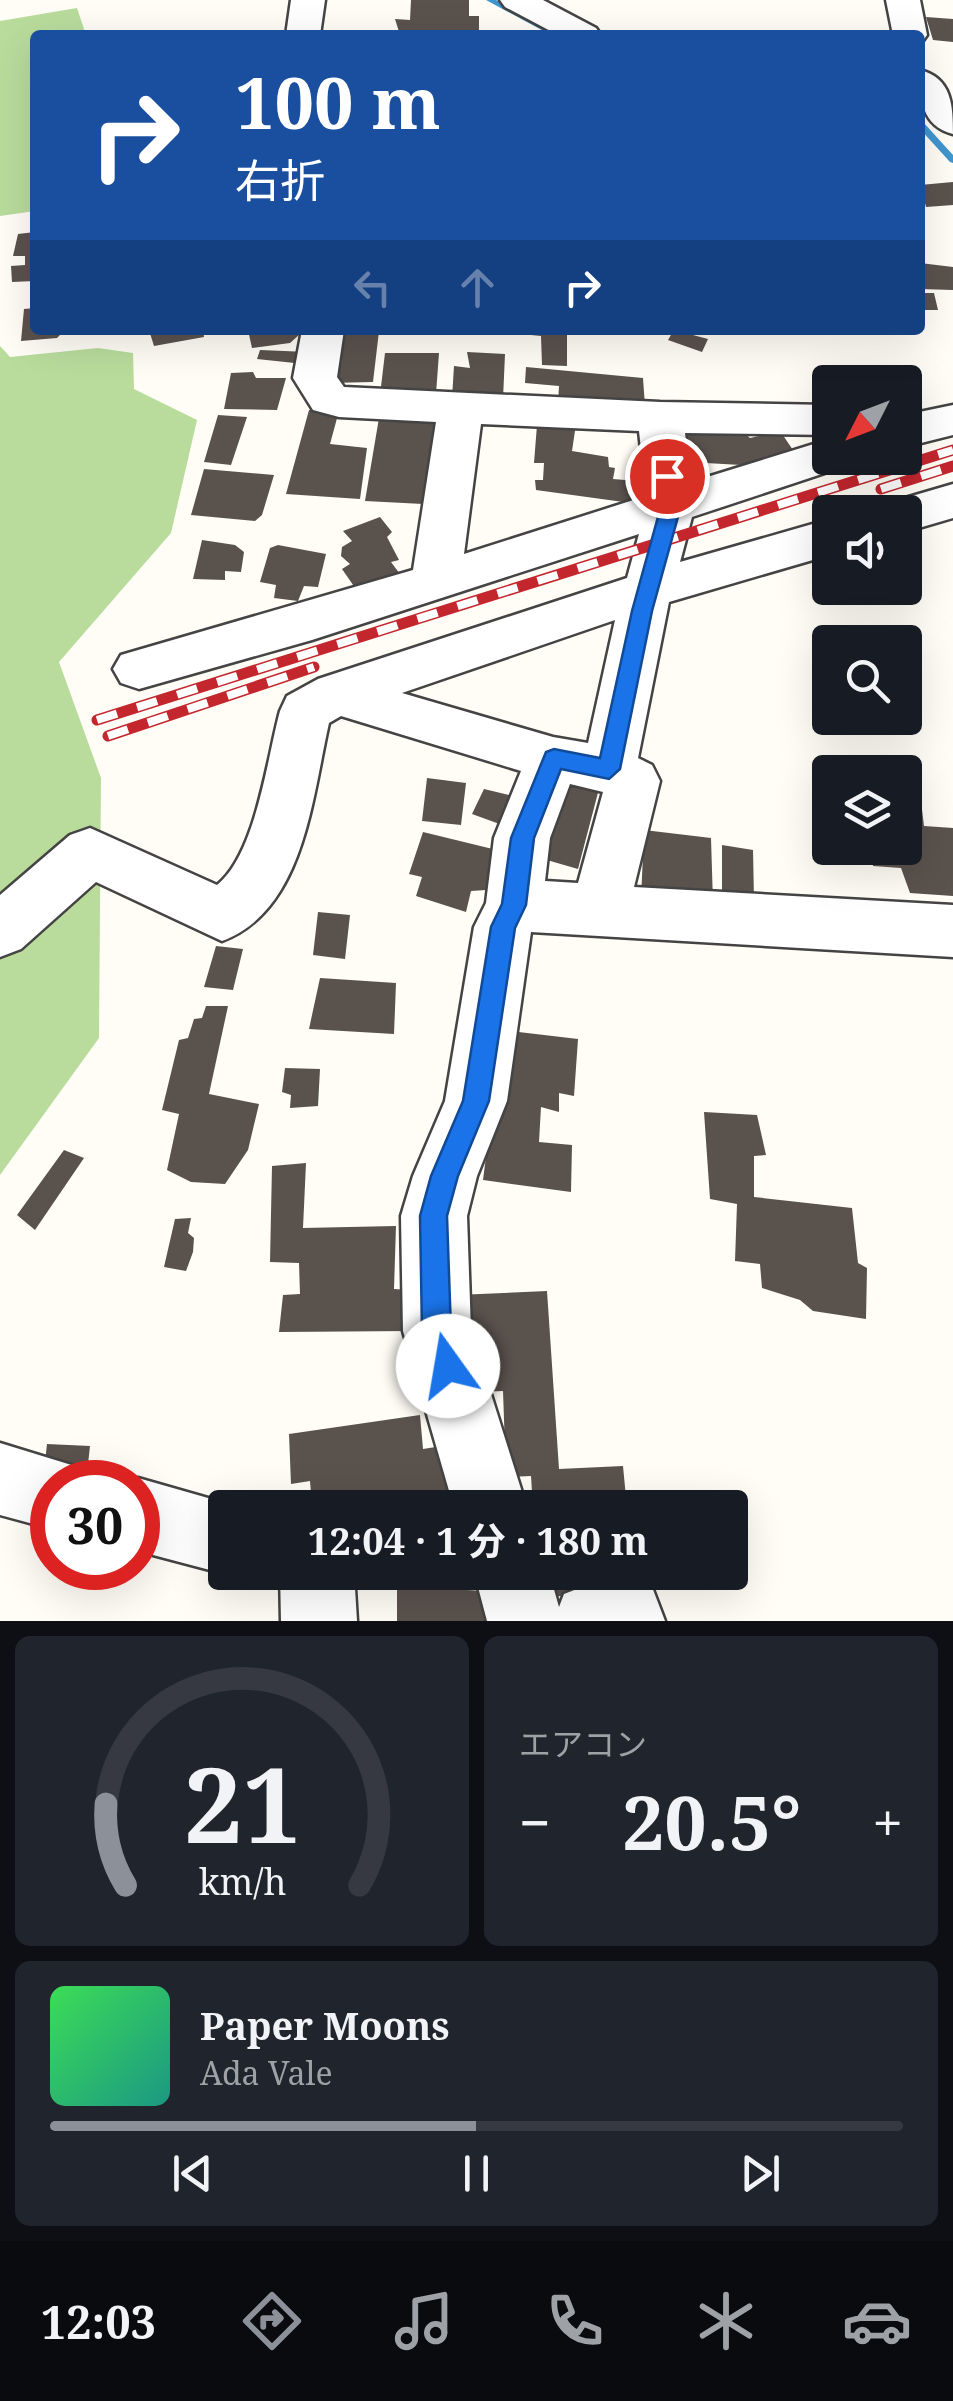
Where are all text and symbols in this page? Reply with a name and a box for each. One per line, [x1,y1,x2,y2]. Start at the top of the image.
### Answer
text: 100 m [235,54,441,150]
icon: right [70,70,200,200]
text: 右折 [235,149,325,210]
icon: left [345,260,400,315]
icon: ahead [450,260,505,315]
icon: right [555,260,610,315]
north arrow [812,365,922,475]
map controls [812,365,922,865]
pin [625,434,710,519]
icon: arrive [640,449,695,504]
button: sound [812,495,922,605]
button: search [812,625,922,735]
button: layers [812,755,922,865]
position arrow [396,1314,500,1418]
speed limit sign: 30 [30,1460,160,1590]
text: 12:04 · 1 分 · 180 m [308,1514,648,1566]
text: エアコン [519,1722,647,1765]
text: 21 [183,1732,301,1873]
text: 20.5° [622,1770,801,1872]
text: − [519,1784,551,1859]
text: + [872,1784,903,1859]
text: km/h [198,1857,286,1905]
text: Paper Moons [200,1999,450,2051]
text: Ada Vale [200,2051,333,2094]
icon: previous [165,2146,220,2201]
icon: pause [449,2146,504,2201]
icon: next [733,2146,788,2201]
icon: directions [237,2286,307,2356]
icon: music [389,2286,459,2356]
icon: phone [540,2286,610,2356]
icon: climate [691,2286,761,2356]
icon: car [842,2286,912,2356]
text: 12:03 [41,2291,156,2352]

